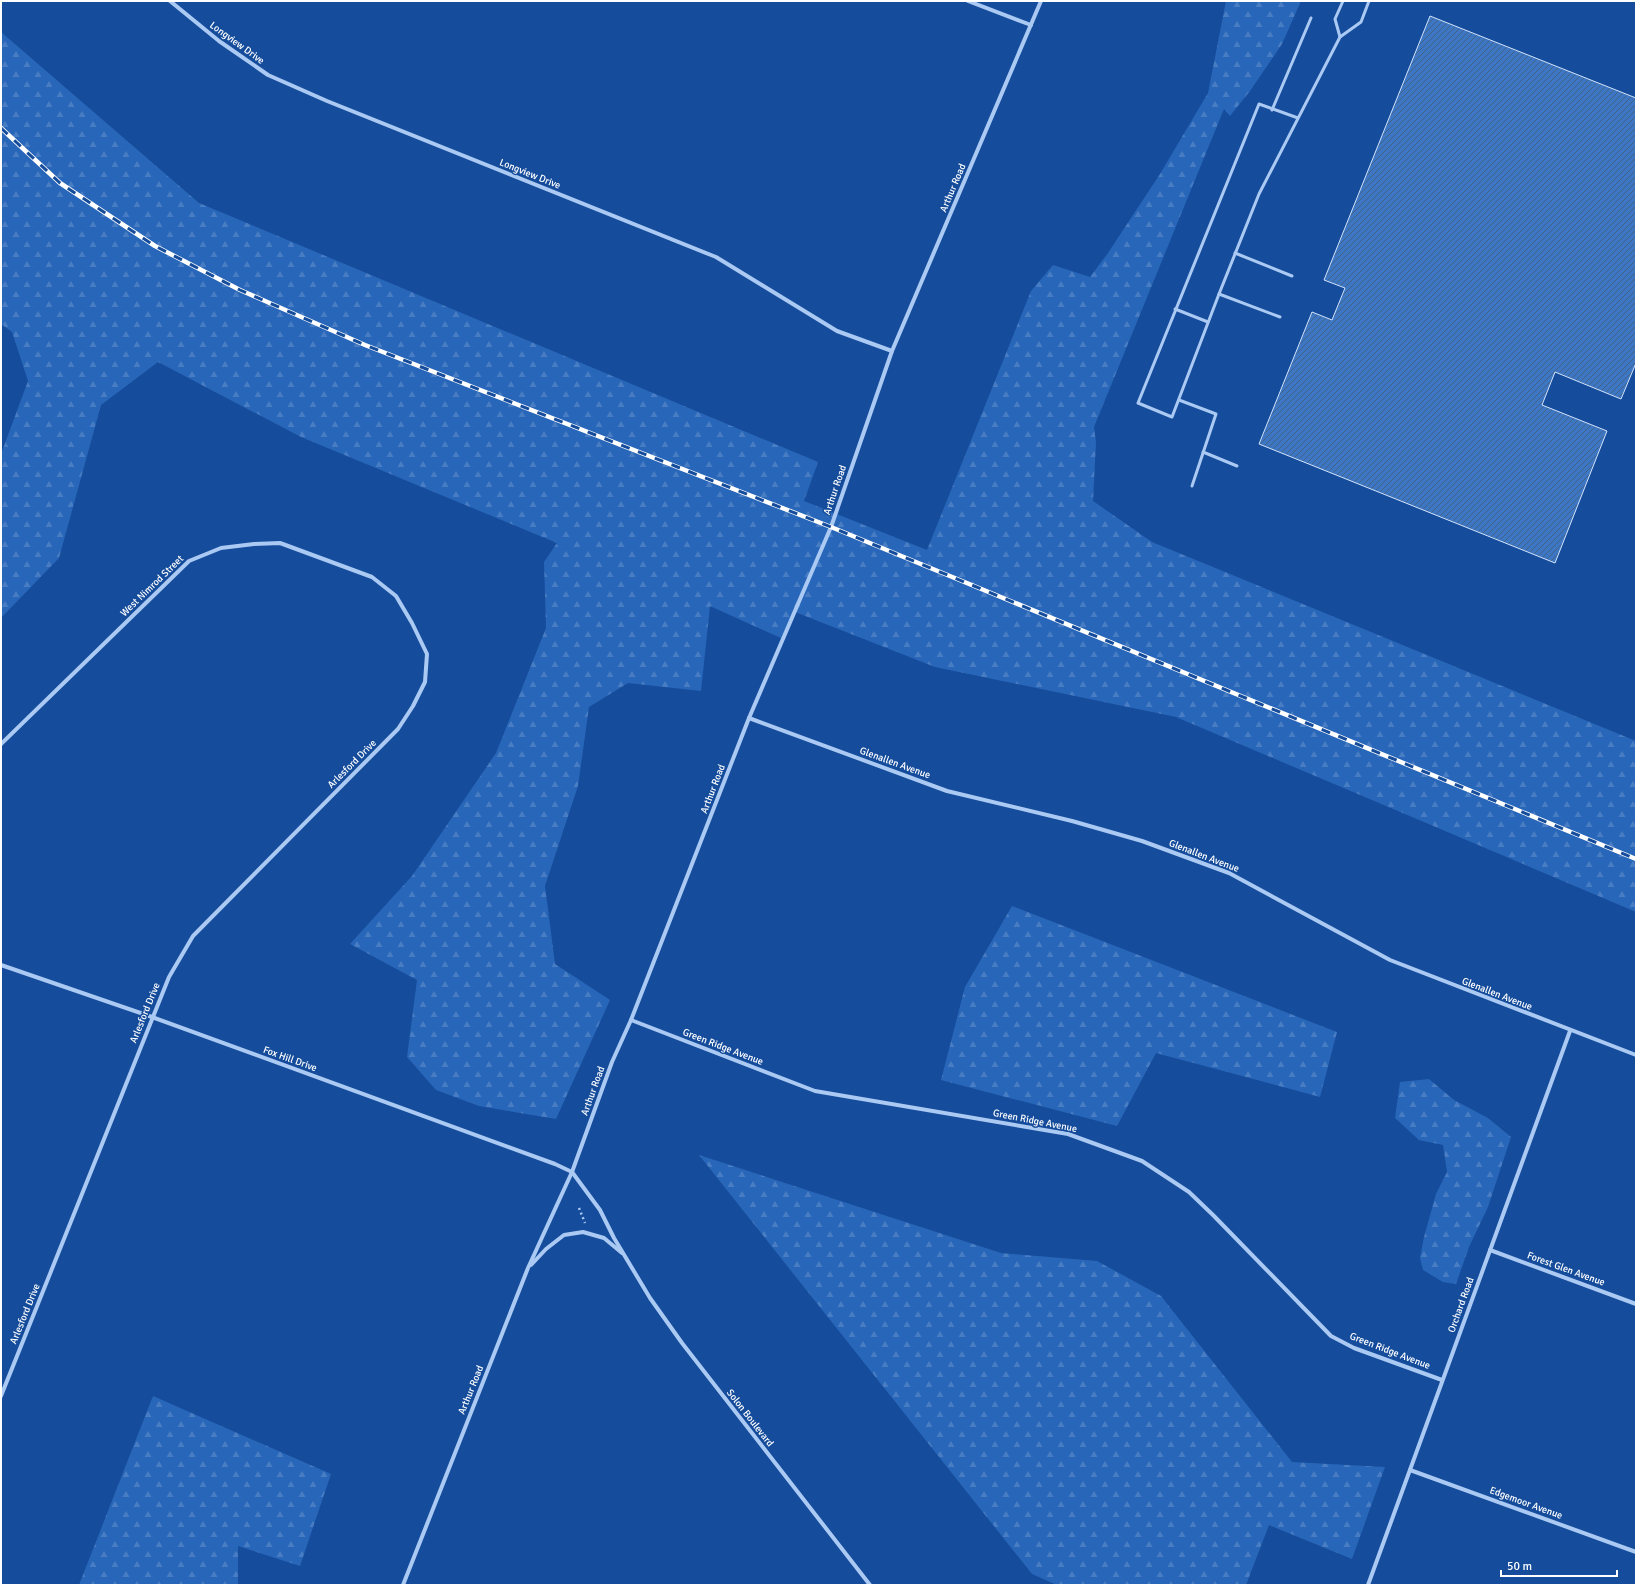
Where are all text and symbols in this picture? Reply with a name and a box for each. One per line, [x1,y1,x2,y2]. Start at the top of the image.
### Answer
street label: Longview Drive [207,19,267,67]
street label: Longview Drive [498,156,562,192]
street label: Arthur Road [937,162,969,214]
street label: Arthur Road [821,464,849,516]
street label: West Nimrod Street [118,553,186,619]
street label: Arlesford Drive [325,737,379,791]
street label: Glenallen Avenue [858,745,932,781]
street label: Arthur Road [698,763,728,815]
street label: Glenallen Avenue [1167,837,1241,875]
street label: Glenallen Avenue [1460,975,1534,1013]
street label: Arlesford Drive [127,981,163,1045]
street label: Green Ridge Avenue [681,1026,765,1068]
street label: Fox Hill Drive [261,1044,319,1074]
street label: Arthur Road [579,1065,607,1117]
street label: Green Ridge Avenue [992,1107,1078,1135]
street label: Forest Glen Avenue [1525,1249,1607,1289]
street label: Orchard Road [1445,1276,1477,1334]
street label: Arlesford Drive [7,1282,43,1346]
street label: Green Ridge Avenue [1348,1330,1432,1372]
street label: Arthur Road [456,1364,486,1416]
street label: Solon Boulevard [724,1387,776,1449]
street label: Edgemoor Avenue [1488,1484,1564,1522]
scale bar [1501,1552,1617,1578]
text: 50 m [1507,1559,1532,1574]

